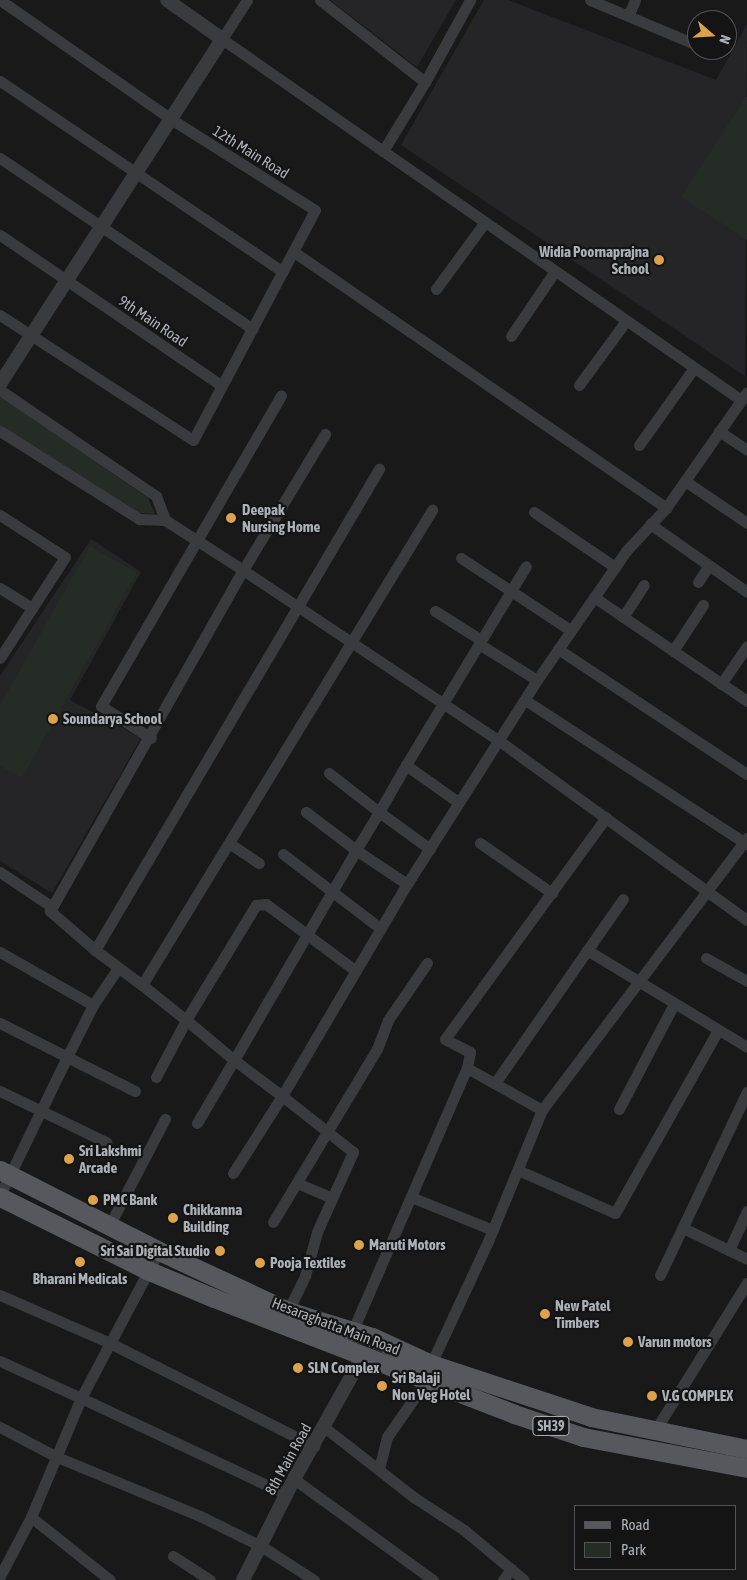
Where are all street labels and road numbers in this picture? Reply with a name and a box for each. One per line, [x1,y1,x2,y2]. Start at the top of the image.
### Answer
street label: 12th Main Road [210,122,292,182]
street label: 9th Main Road [115,291,191,351]
street label: Hesaraghatta Main Road [269,1293,403,1359]
road number: SH39 [532,1414,570,1438]
street label: 8th Main Road [261,1420,315,1498]

